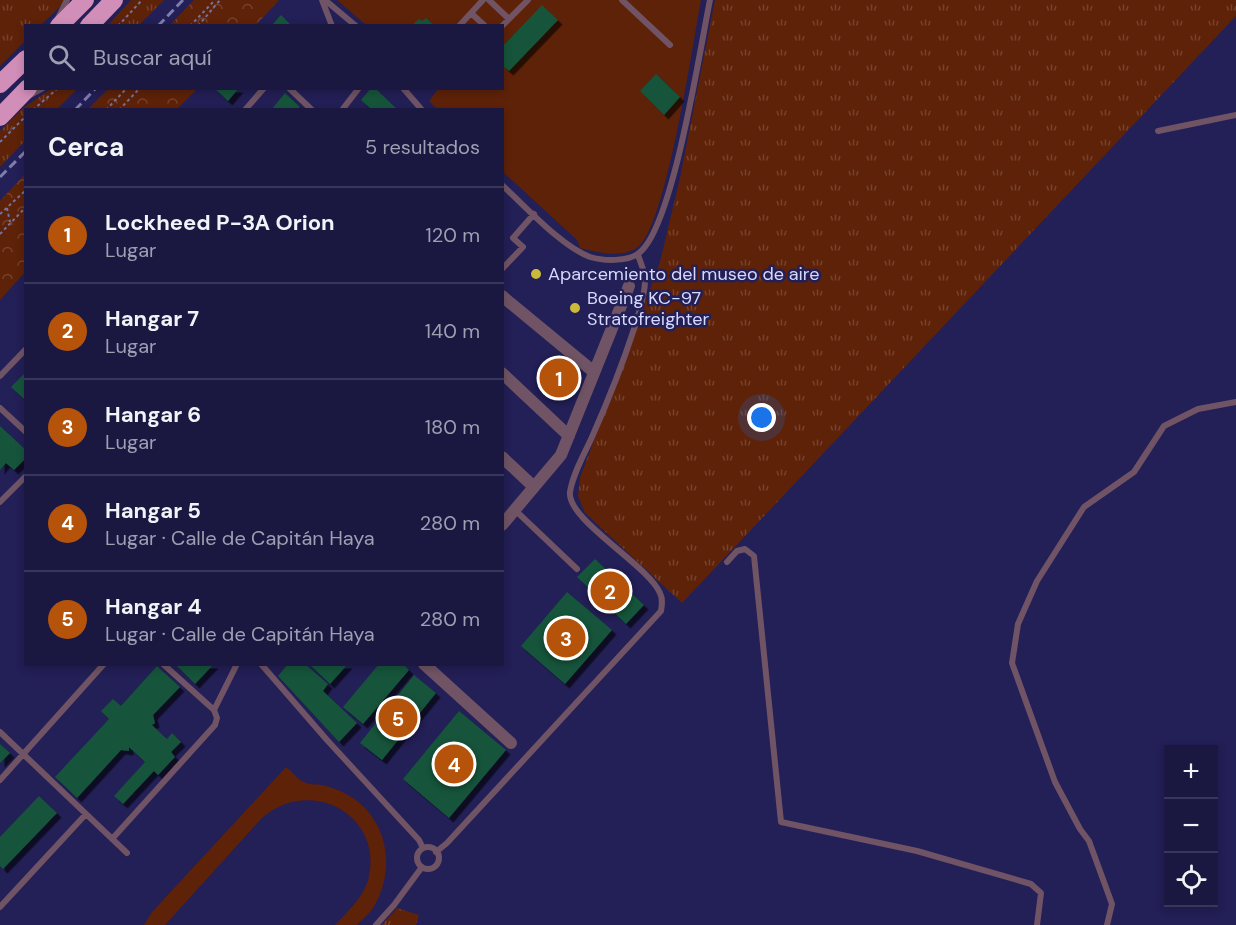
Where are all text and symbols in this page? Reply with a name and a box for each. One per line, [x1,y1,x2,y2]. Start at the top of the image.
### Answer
search box [24,24,504,90]
icon: search [45,41,78,74]
text: Buscar aquí [93,43,212,72]
text: Cerca [48,130,124,164]
text: 5 resultados [365,134,480,160]
text: Lockheed P-3A Orion [105,208,335,237]
text: 1 [64,222,71,248]
text: 120 m [426,222,480,248]
text: Lugar [105,237,156,263]
place label: Aparcemiento del museo de aire [548,262,819,286]
marker: Aparcemiento del museo de aire [529,267,543,281]
place label: Boeing KC-97 Stratofreighter [587,286,710,331]
marker: Boeing KC-97 Stratofreighter [568,301,582,315]
text: Hangar 7 [105,304,199,333]
text: 2 [62,318,73,344]
text: 140 m [425,318,480,344]
text: Lugar [105,333,156,359]
pin: 1 [540,356,578,400]
text: Hangar 6 [105,400,201,429]
your location [747,403,776,432]
text: 3 [61,414,74,440]
text: 180 m [425,414,480,440]
text: Lugar [105,429,156,455]
text: Hangar 5 [105,496,201,525]
text: 4 [61,510,74,536]
text: 280 m [420,510,480,536]
text: Lugar · Calle de Capitán Haya [105,525,375,551]
pin: 2 [590,568,630,614]
text: Hangar 4 [105,592,202,621]
text: 5 [61,606,74,632]
text: 280 m [420,606,480,632]
pin: 3 [546,616,586,660]
text: Lugar · Calle de Capitán Haya [105,621,375,647]
pin: 5 [378,696,418,740]
pin: 4 [434,742,474,786]
map controls [1164,745,1218,907]
button: + [1164,745,1218,799]
button: − [1164,799,1218,853]
button: locate [1164,853,1218,907]

